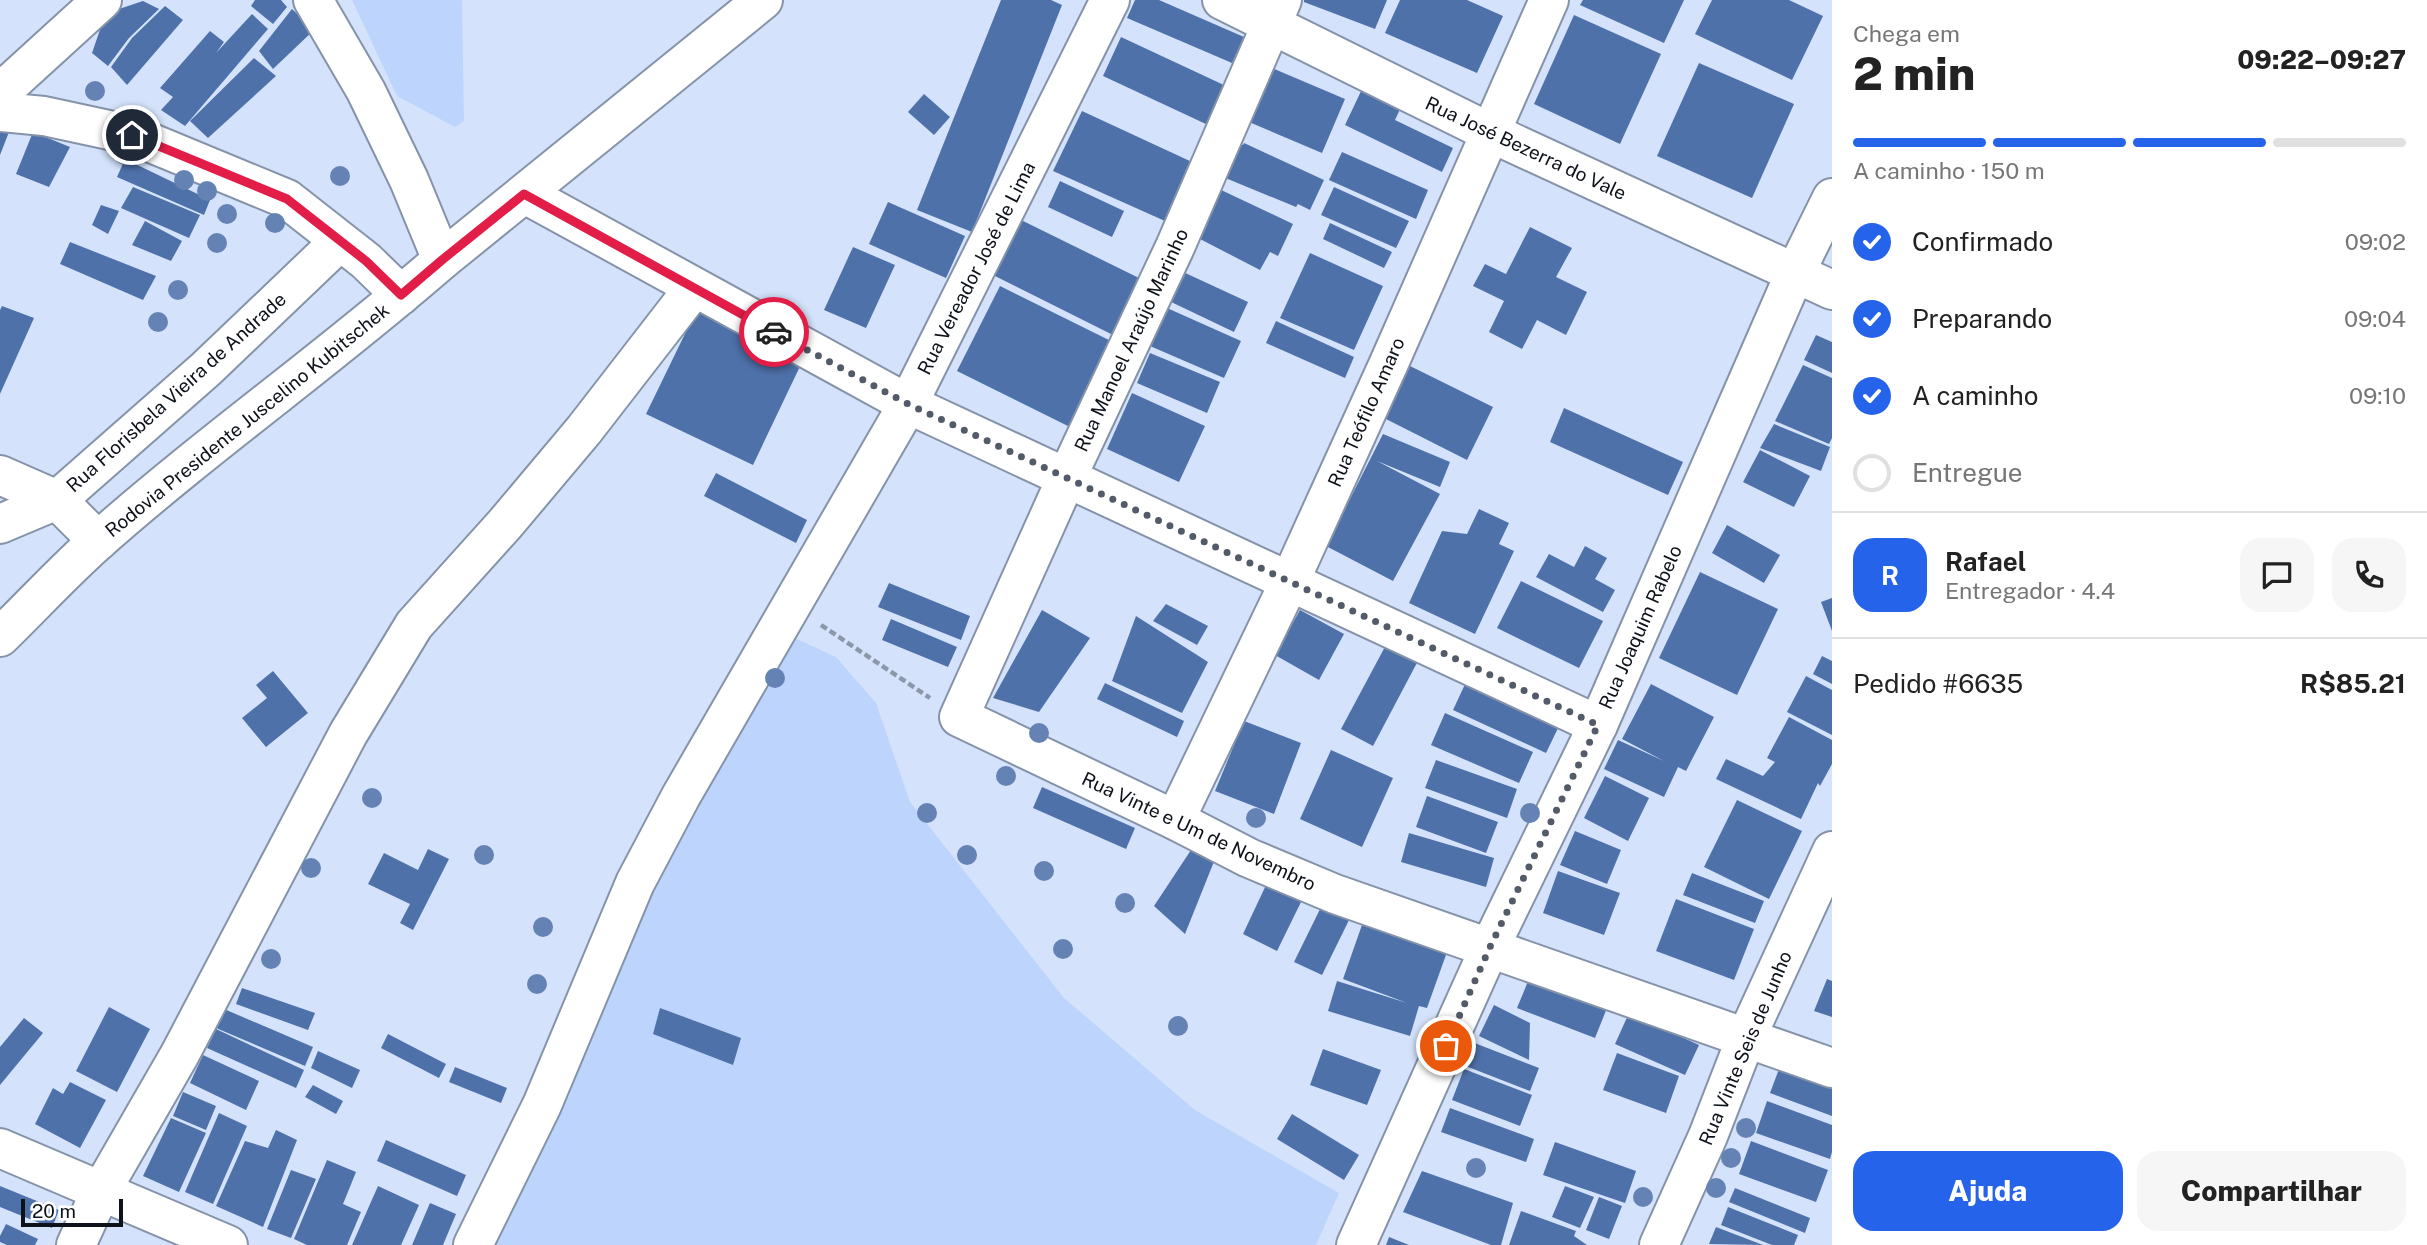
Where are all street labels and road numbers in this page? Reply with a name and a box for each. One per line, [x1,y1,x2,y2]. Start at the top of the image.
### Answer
street label: Rua José Bezerra do Vale [1422,92,1630,204]
street label: Rua Vereador José de Lima [913,158,1039,378]
street label: Rua Manoel Araújo Marinho [1070,225,1192,455]
street label: Rua Florisbela Vieira de Andrade [62,288,290,496]
street label: Rodovia Presidente Juscelino Kubitschek [101,298,394,541]
street label: Rua Teófilo Amaro [1323,334,1409,490]
street label: Rua Joaquim Rabelo [1594,542,1686,712]
street label: Rua Vinte e Um de Novembro [1079,767,1319,895]
street label: Rua Vinte Seis de Junho [1694,948,1796,1148]

